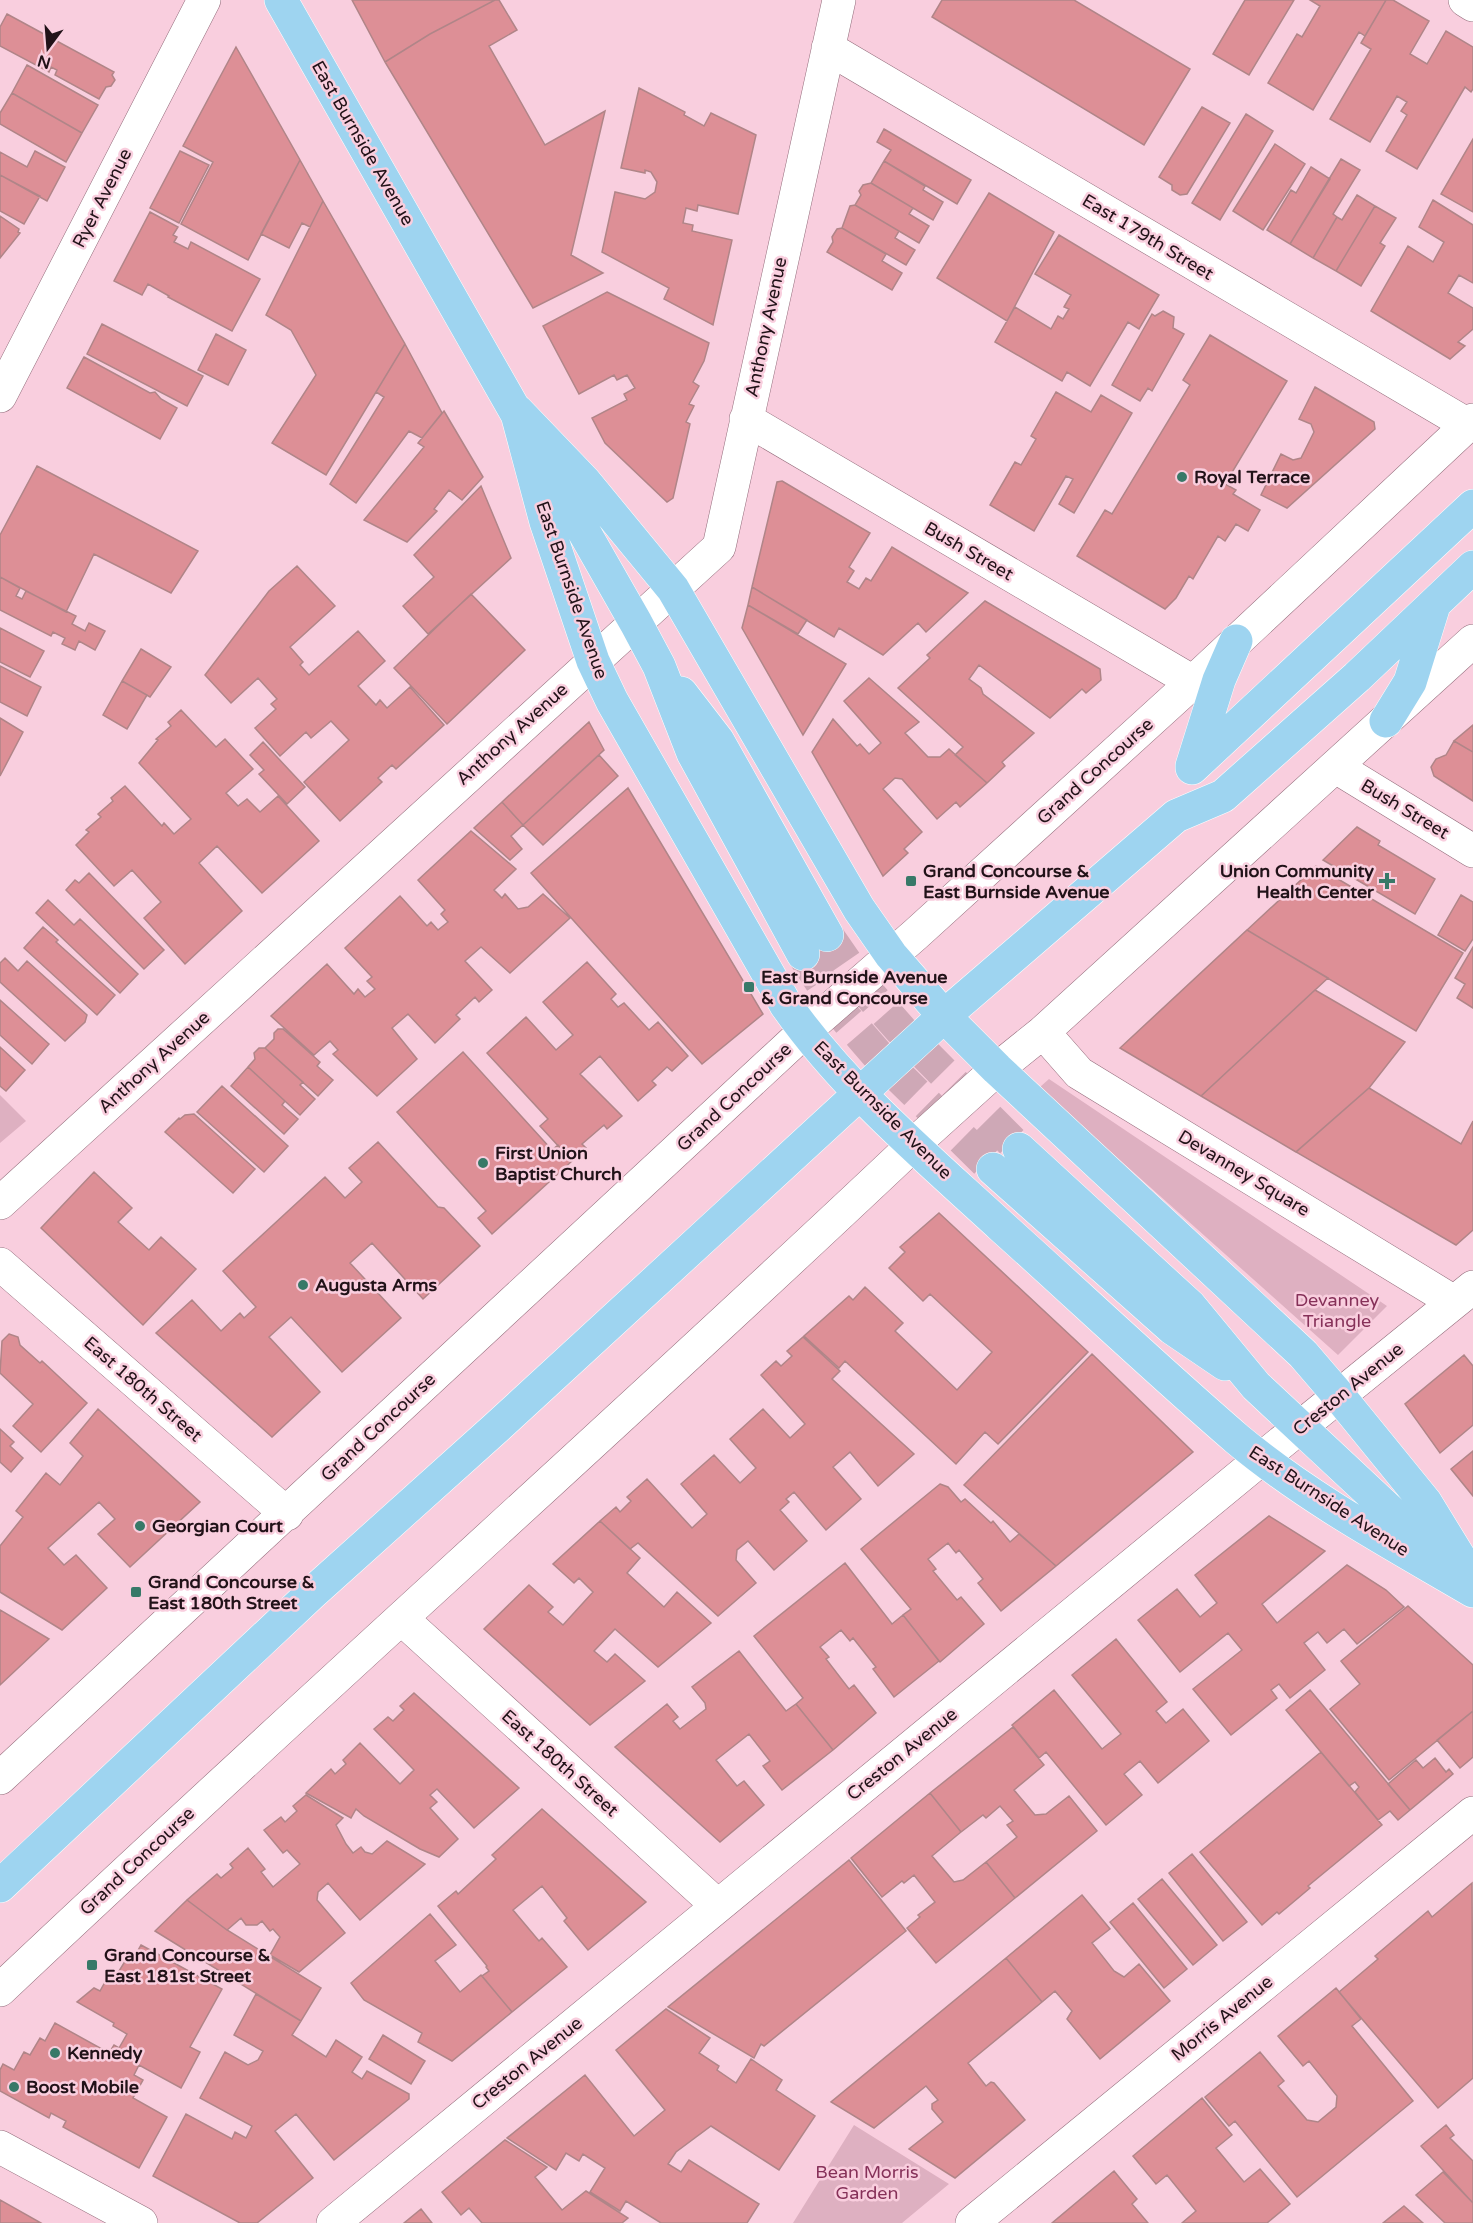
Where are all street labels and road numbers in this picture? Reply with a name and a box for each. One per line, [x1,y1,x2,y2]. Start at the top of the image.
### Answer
street label: East Burnside Avenue [307,57,419,229]
street label: Ryer Avenue [68,145,136,251]
street label: East 179th Street [1078,189,1218,285]
street label: Anthony Avenue [740,255,792,399]
street label: East Burnside Avenue [531,498,613,682]
street label: Bush Street [921,517,1017,585]
street label: Anthony Avenue [452,678,572,790]
street label: Grand Concourse [1032,713,1158,829]
street label: Bush Street [1357,774,1453,844]
street label: Anthony Avenue [94,1006,214,1118]
street label: East Burnside Avenue [809,1036,957,1184]
street label: Grand Concourse [672,1038,796,1156]
street label: Devanney Square [1174,1125,1314,1221]
street label: East 180th Street [79,1332,207,1446]
street label: Creston Avenue [1288,1338,1408,1440]
street label: Grand Concourse [316,1368,440,1486]
street label: East Burnside Avenue [1245,1441,1413,1561]
street label: Creston Avenue [842,1703,962,1805]
street label: East 180th Street [497,1705,623,1821]
street label: Grand Concourse [75,1802,199,1920]
street label: Morris Avenue [1167,1970,1277,2066]
street label: Creston Avenue [467,2012,587,2114]

